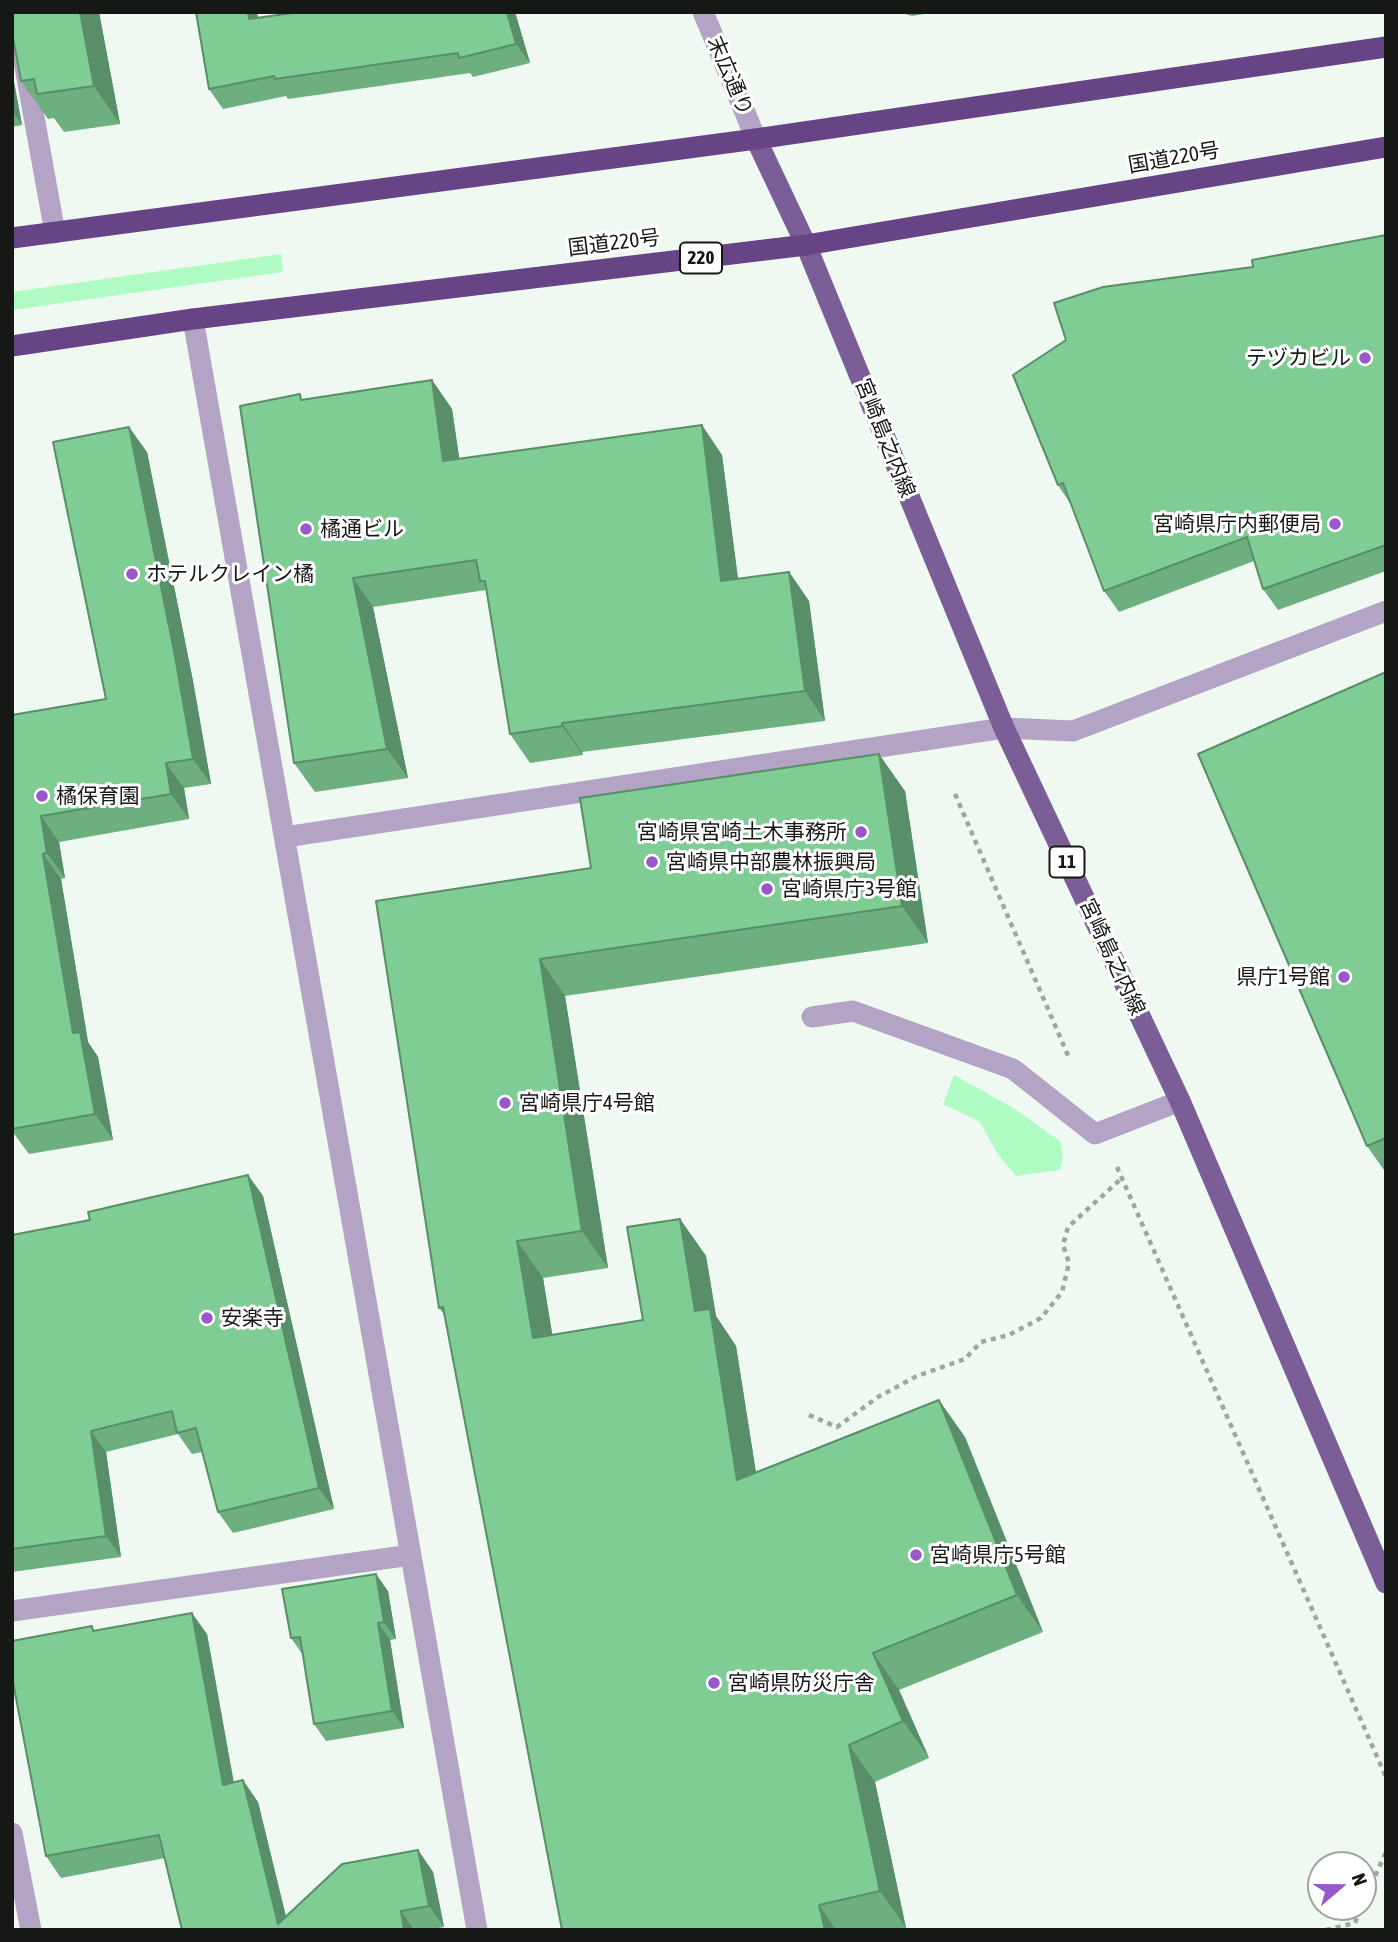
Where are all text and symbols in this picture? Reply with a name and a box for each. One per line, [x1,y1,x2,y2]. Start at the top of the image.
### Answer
street label: 末広通り [702,32,758,120]
street label: 国道220号 [1126,138,1222,178]
street label: 国道220号 [567,225,661,261]
road number: 220 [680,242,722,274]
place label: テヅカビル [1246,345,1351,371]
marker: テヅカビル [1357,350,1373,366]
street label: 宮崎島之内線 [850,375,920,501]
place label: 宮崎県庁内郵便局 [1153,511,1321,537]
place label: 橘通ビル [320,516,404,542]
marker: 宮崎県庁内郵便局 [1327,516,1343,532]
marker: 橘通ビル [298,521,314,537]
place label: ホテルクレイン橘 [146,561,314,587]
marker: ホテルクレイン橘 [124,566,140,582]
place label: 橘保育園 [56,783,140,809]
marker: 橘保育園 [34,788,50,804]
place label: 宮崎県宮崎土木事務所 [637,819,847,845]
marker: 宮崎県宮崎土木事務所 [853,824,869,840]
road number: 11 [1050,846,1084,877]
place label: 宮崎県中部農林振興局 [666,849,876,875]
marker: 宮崎県中部農林振興局 [644,854,660,870]
place label: 宮崎県庁3号館 [781,876,917,902]
marker: 宮崎県庁3号館 [759,881,775,897]
street label: 宮崎島之内線 [1074,895,1150,1019]
place label: 県庁1号館 [1236,964,1330,990]
marker: 県庁1号館 [1336,969,1352,985]
place label: 宮崎県庁4号館 [519,1090,655,1116]
marker: 宮崎県庁4号館 [497,1095,513,1111]
place label: 安楽寺 [221,1305,284,1331]
marker: 安楽寺 [199,1310,215,1326]
place label: 宮崎県庁5号館 [930,1542,1066,1568]
marker: 宮崎県庁5号館 [908,1547,924,1563]
place label: 宮崎県防災庁舎 [728,1670,875,1696]
marker: 宮崎県防災庁舎 [706,1675,722,1691]
north arrow [1307,1851,1377,1921]
text: N [1348,1870,1372,1889]

